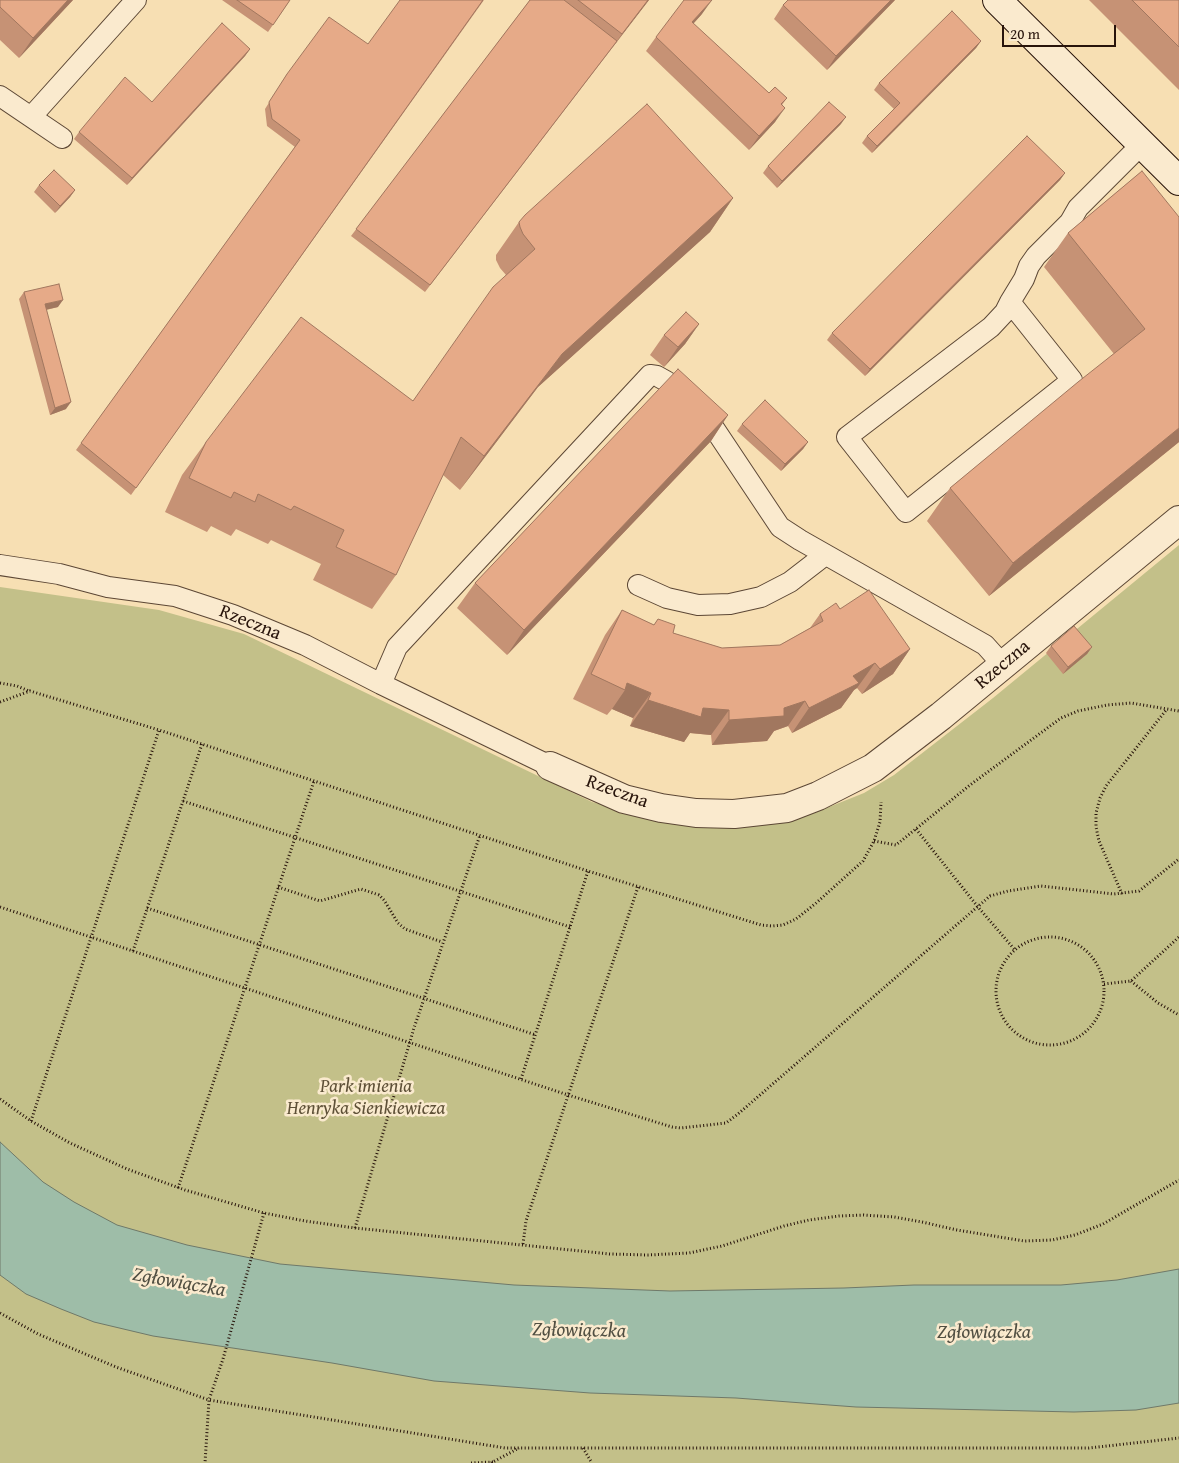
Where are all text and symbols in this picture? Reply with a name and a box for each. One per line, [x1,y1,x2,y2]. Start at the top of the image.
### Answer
scale bar [1004,15,1118,47]
text: 20 m [1010,23,1040,44]
street label: Rzeczna [216,600,284,646]
street label: Rzeczna [971,636,1035,694]
street label: Rzeczna [583,770,651,814]
park label: Park imienia Henryka Sienkiewicza [287,1076,445,1120]
water label: Zgłowiączka [131,1263,227,1303]
water label: Zgłowiączka [532,1318,626,1344]
water label: Zgłowiączka [937,1321,1031,1345]

